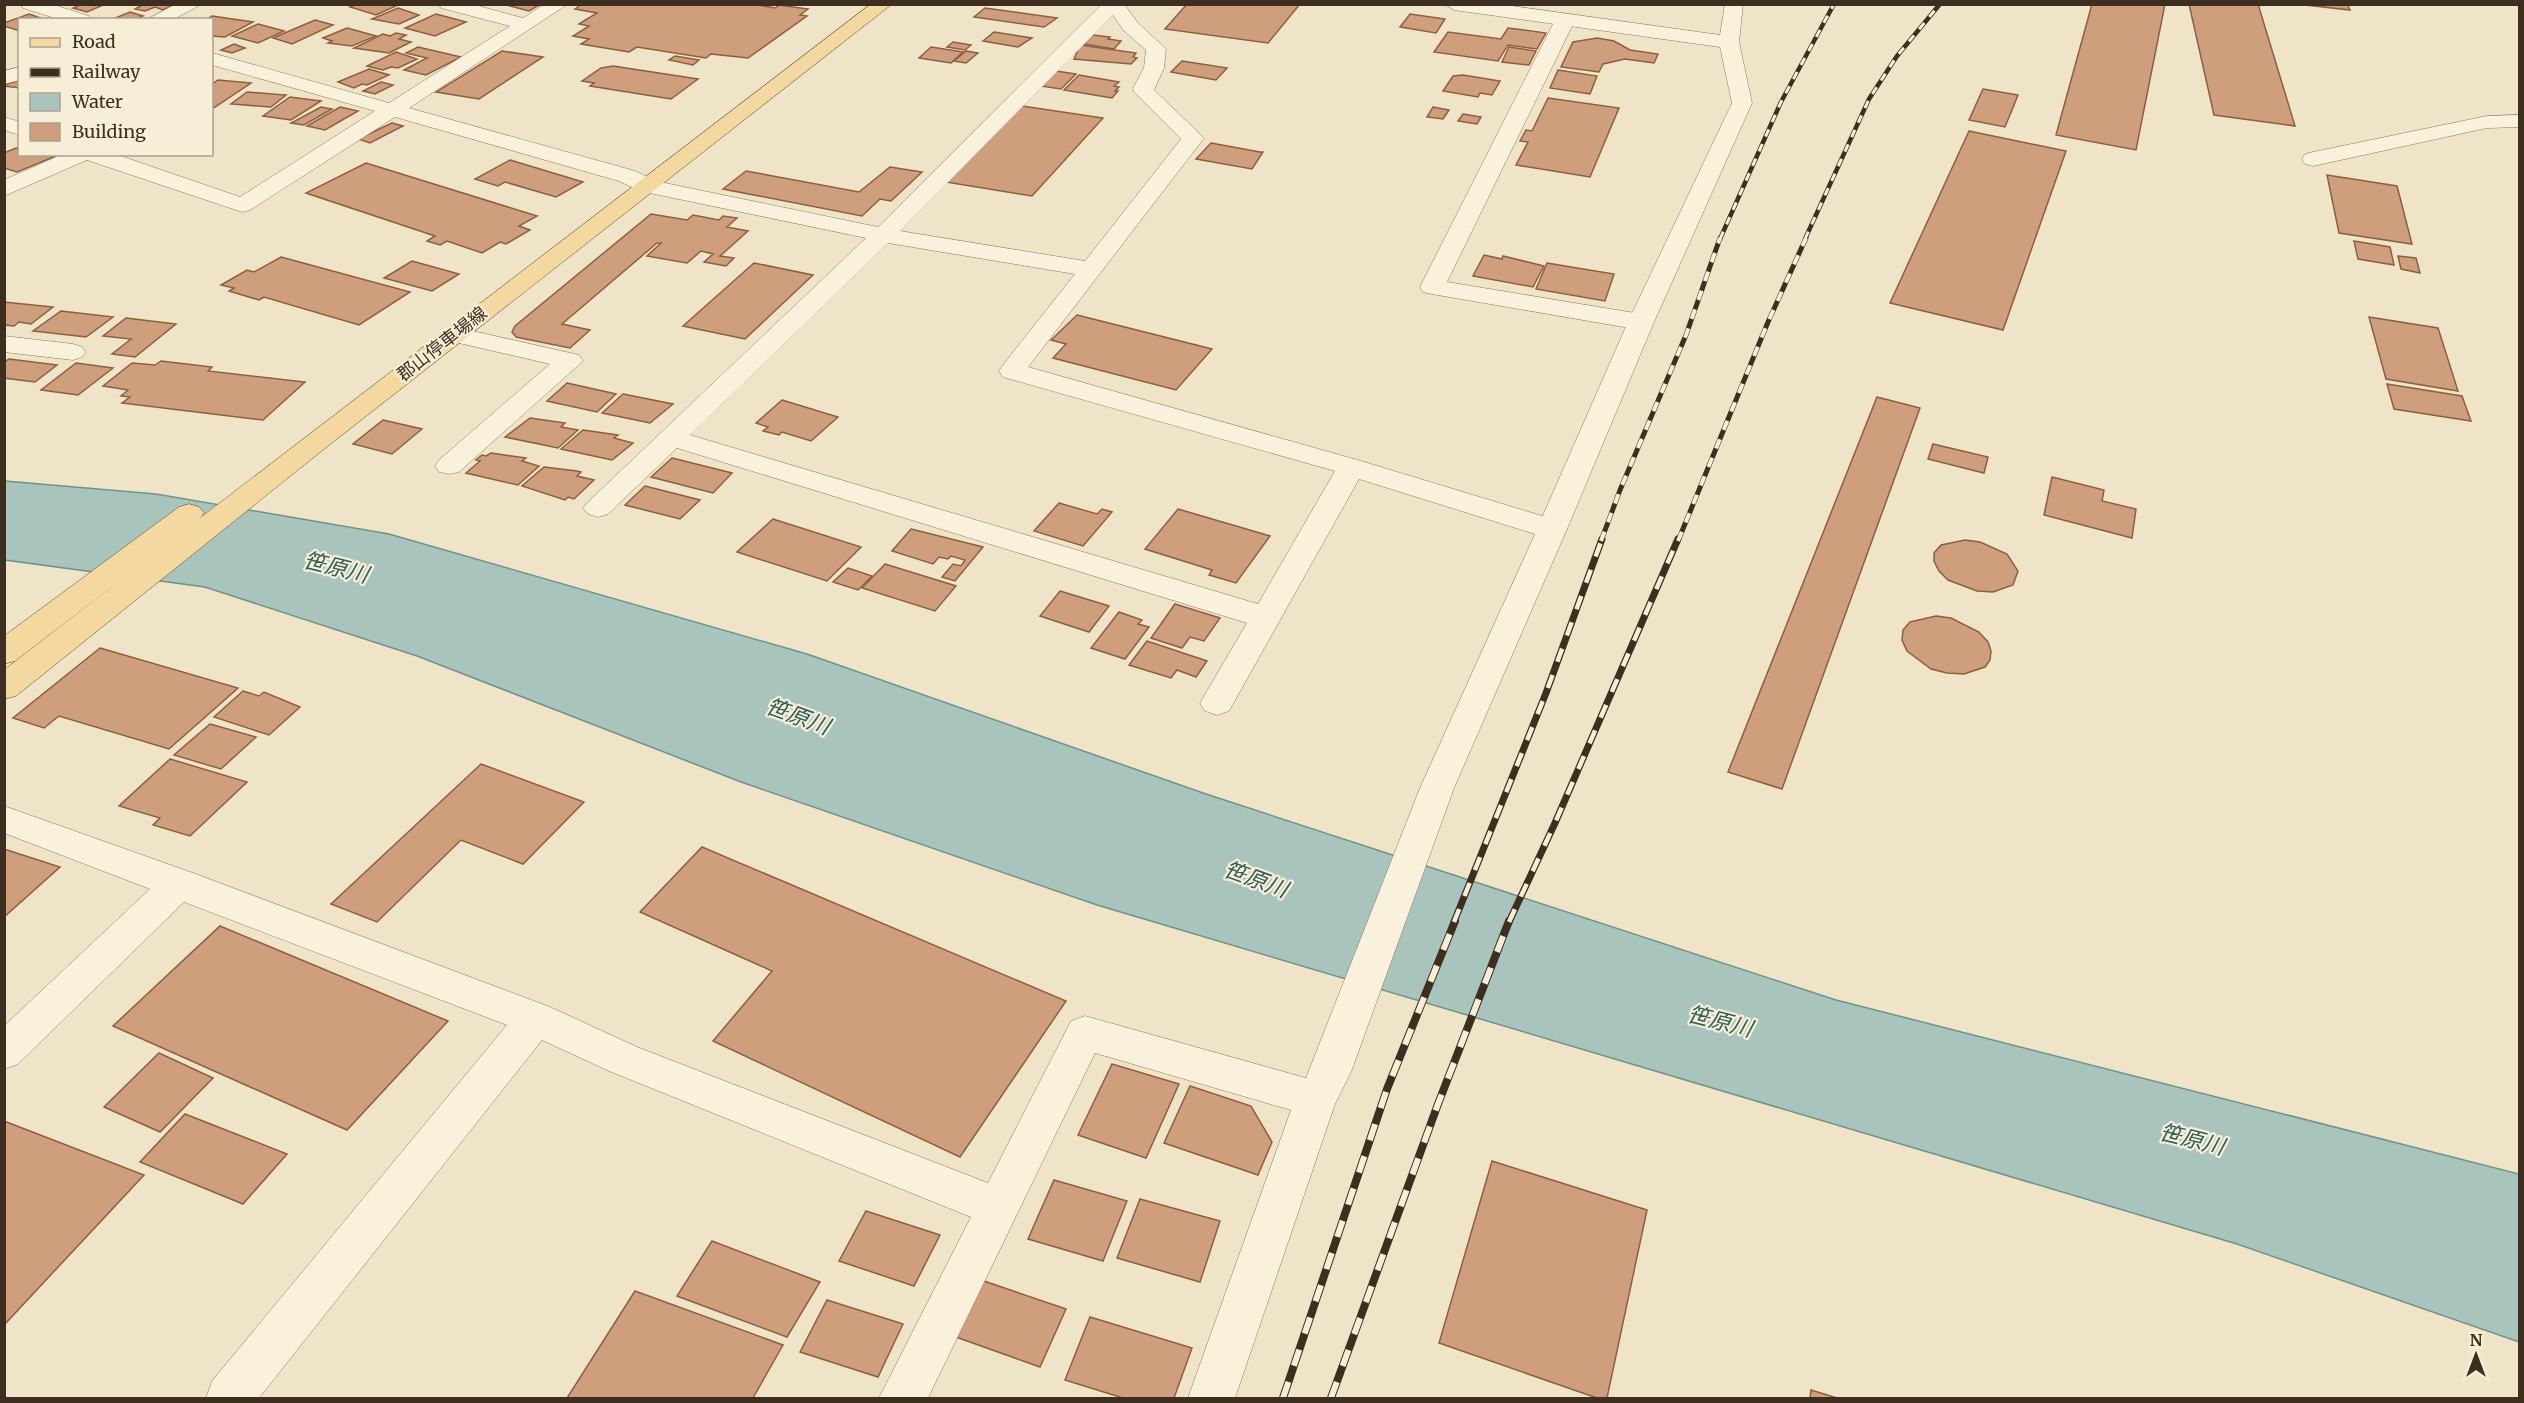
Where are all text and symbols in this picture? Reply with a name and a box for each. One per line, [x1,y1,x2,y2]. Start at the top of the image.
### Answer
legend [18,18,213,156]
text: Road [72,30,116,53]
text: Railway [72,60,141,83]
text: Water [71,90,123,113]
text: Building [72,120,146,143]
street label: 郡山停車場線 [392,301,491,386]
water label: 笹原川 [301,545,373,589]
water label: 笹原川 [762,692,836,741]
water label: 笹原川 [1220,855,1294,904]
water label: 笹原川 [1685,999,1757,1043]
water label: 笹原川 [2157,1117,2229,1161]
north arrow [2446,1325,2506,1385]
text: N [2470,1330,2483,1350]

